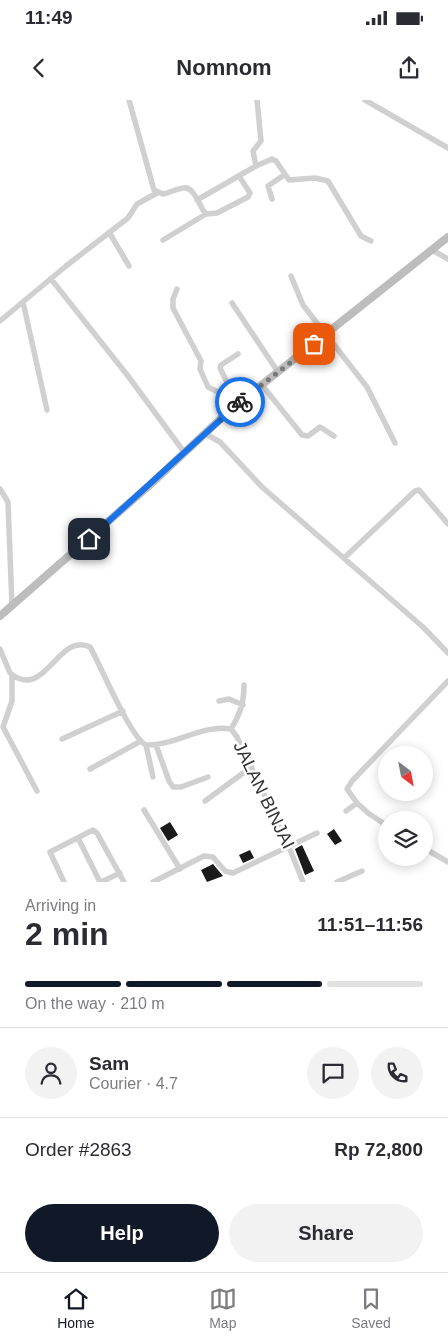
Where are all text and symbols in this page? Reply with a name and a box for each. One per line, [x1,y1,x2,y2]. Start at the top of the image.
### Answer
text: 11:49 [25,7,73,28]
icon: back [25,54,53,82]
icon: share [395,54,423,82]
text: Nomnom [176,55,272,80]
pin [293,323,335,365]
icon: bag [300,330,328,358]
courier [215,377,265,427]
icon: bike [226,388,254,416]
pin [68,518,110,560]
icon: home [75,525,103,553]
street label: JALAN BINJAI [229,738,299,852]
north arrow [378,746,432,801]
map controls [378,746,433,866]
button: layers [378,811,433,866]
text: Arriving in [25,897,96,914]
text: 11:51–11:56 [317,914,423,935]
text: 2 min [25,916,109,952]
text: On the way · 210 m [25,995,165,1012]
button: person [25,1047,77,1099]
button: chat [307,1047,359,1099]
button: phone [371,1047,423,1099]
text: Sam [89,1053,129,1074]
text: Courier · 4.7 [89,1075,178,1092]
text: Order #2863 [25,1139,132,1160]
text: Rp 72,800 [334,1139,423,1160]
button: Help [25,1204,219,1262]
button: Share [229,1204,423,1262]
tab: Home [57,1285,95,1331]
tab: Map [209,1285,237,1331]
tab: Saved [351,1285,391,1331]

